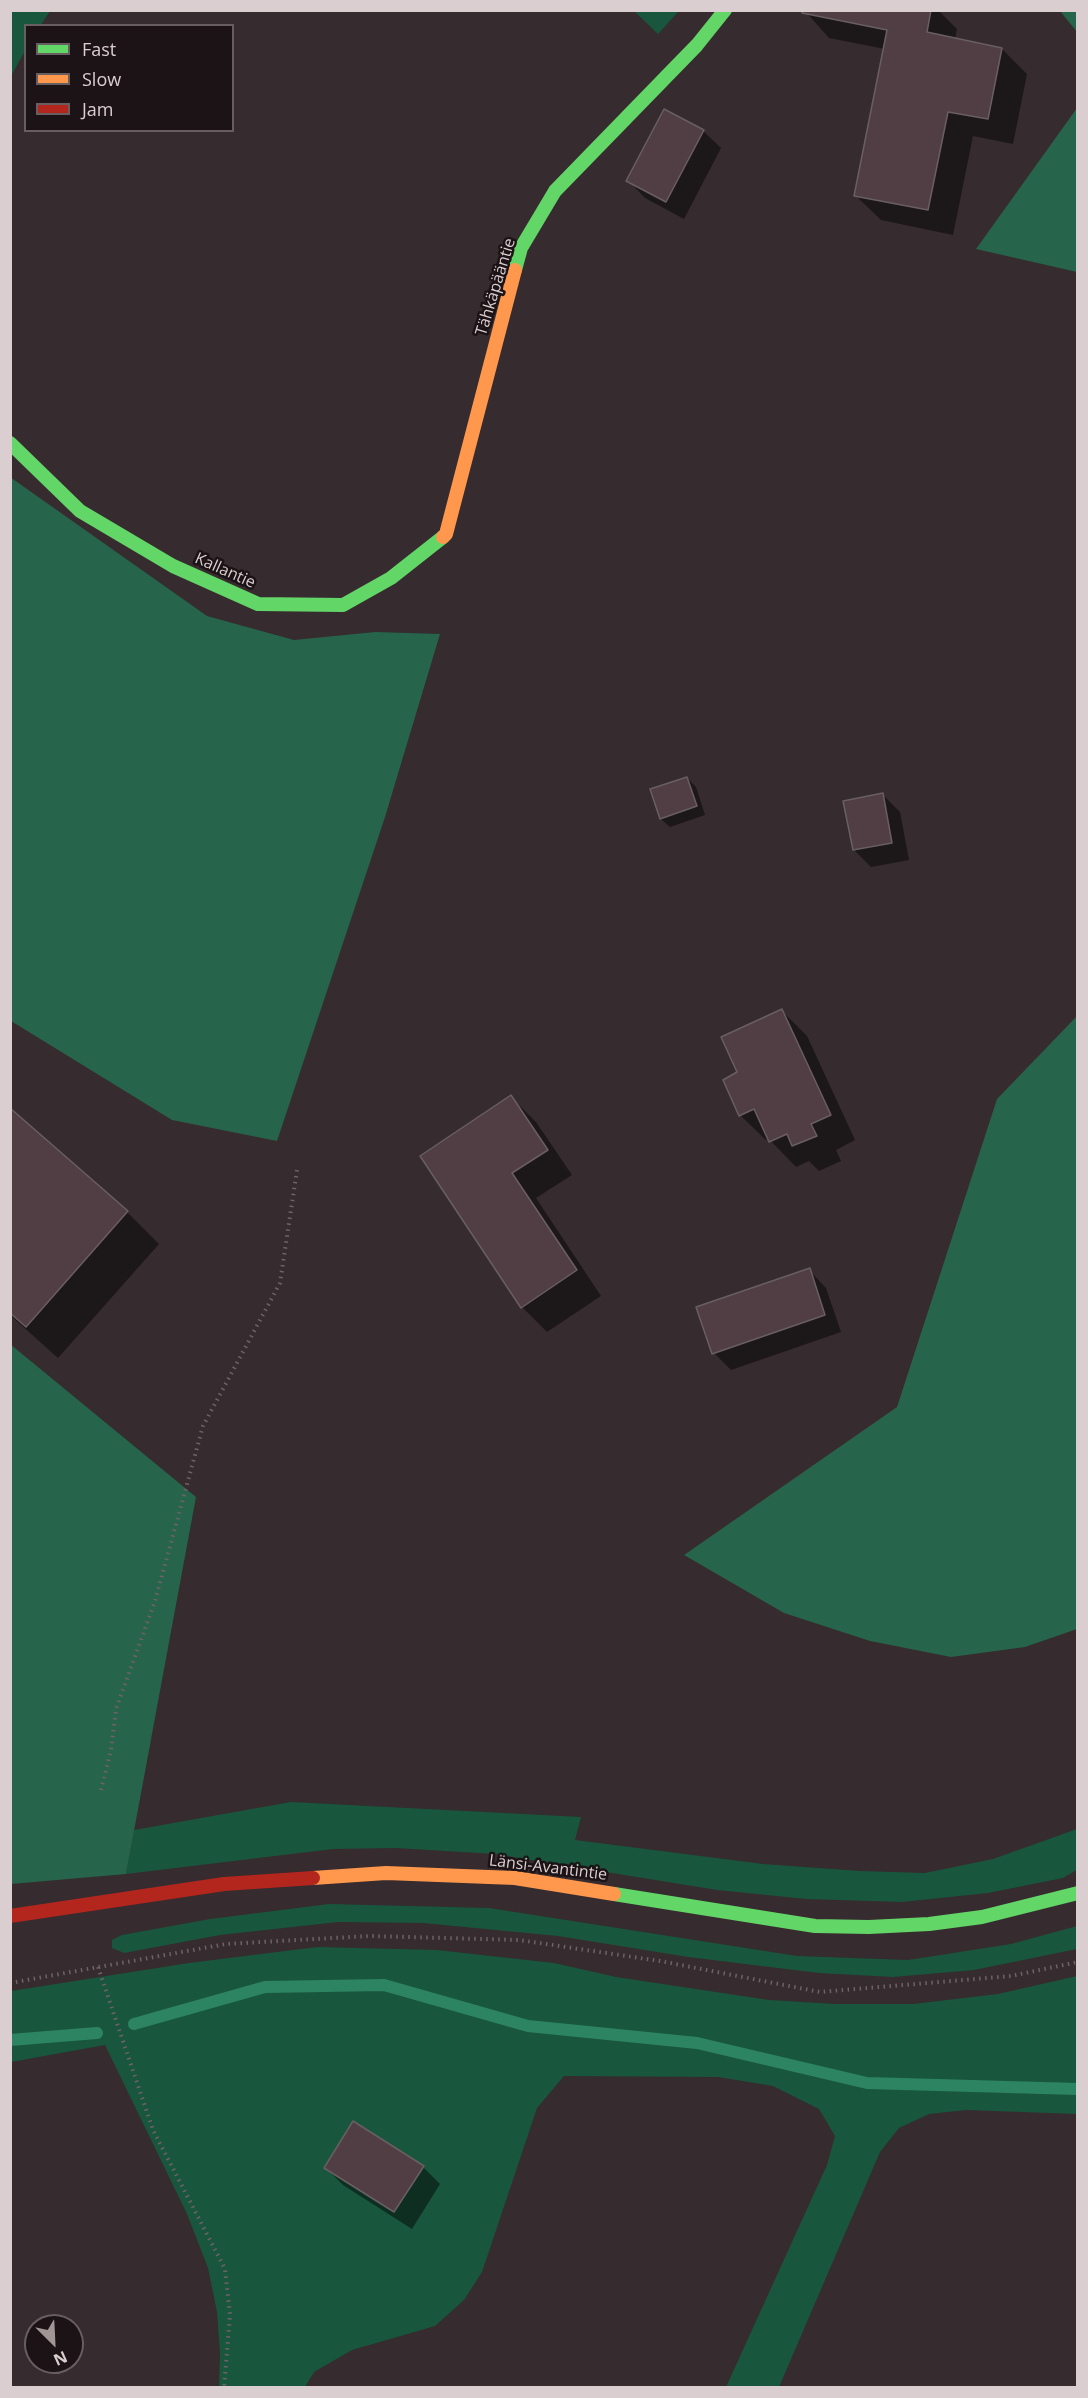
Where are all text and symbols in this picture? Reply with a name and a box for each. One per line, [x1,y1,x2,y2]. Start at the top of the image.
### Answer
legend [24,24,234,132]
text: Fast [82,37,116,61]
text: Slow [82,67,121,91]
text: Jam [82,97,114,121]
street label: Tähkäpääntie [472,236,520,338]
street label: Kallantie [192,549,258,593]
street label: Länsi-Avantintie [488,1851,608,1885]
north arrow [24,2314,84,2374]
text: N [50,2346,71,2371]

